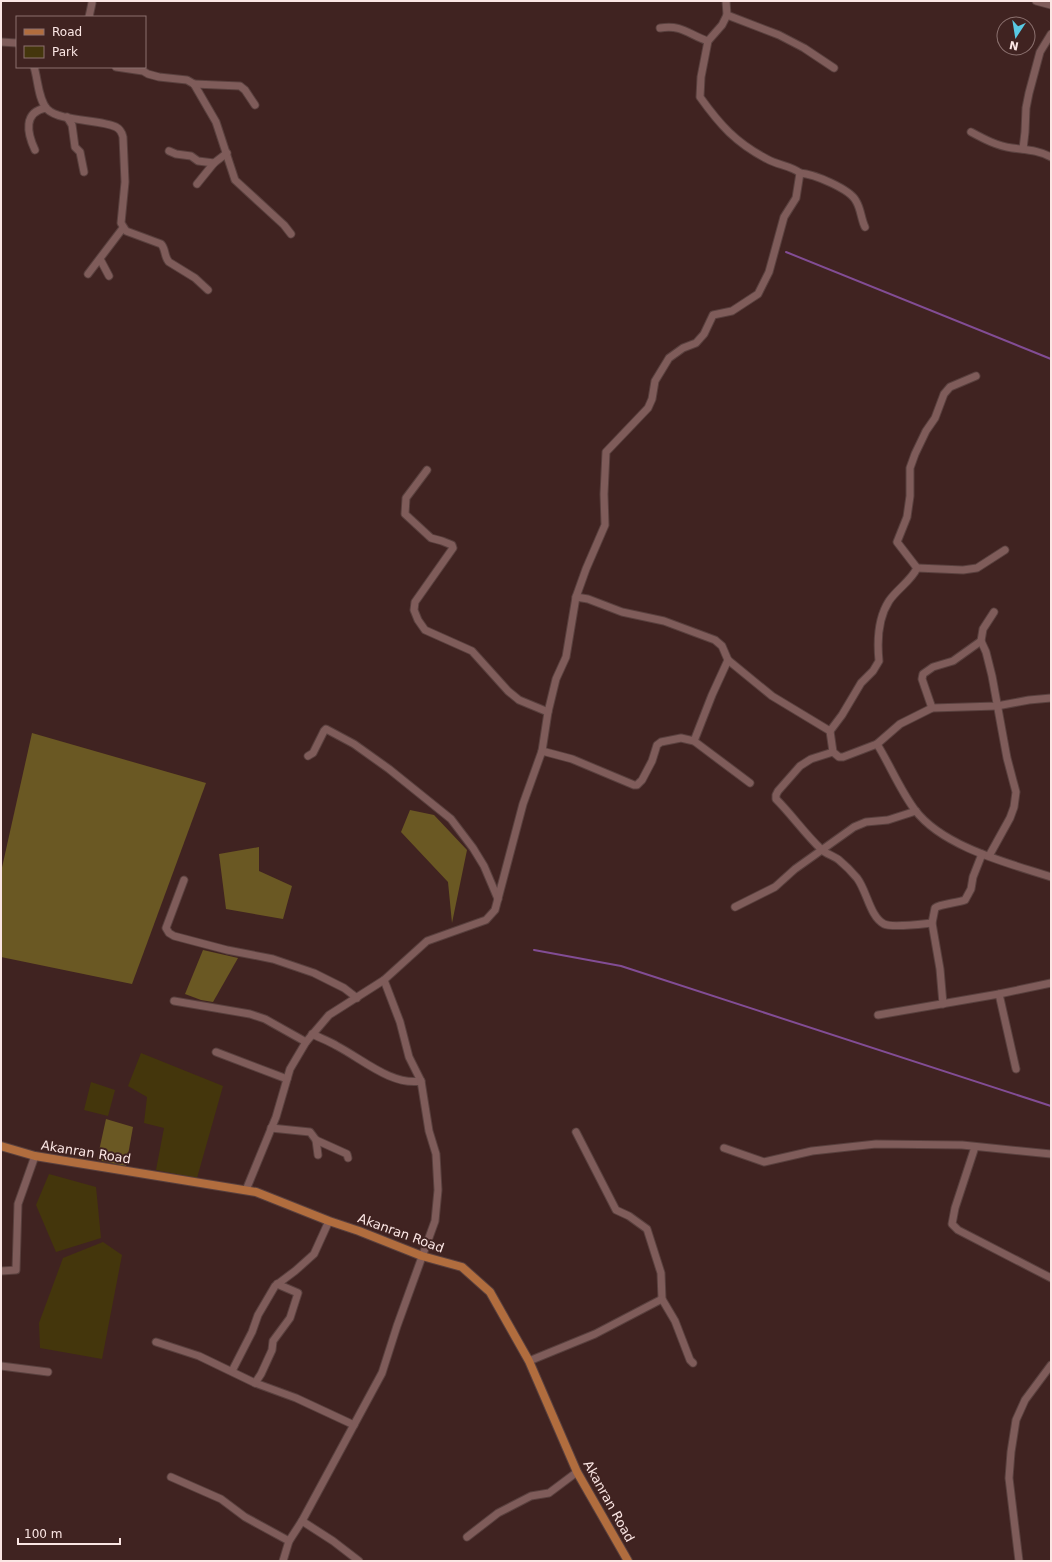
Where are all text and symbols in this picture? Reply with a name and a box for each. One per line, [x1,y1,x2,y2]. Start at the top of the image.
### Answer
legend [16,16,146,68]
north arrow [996,16,1036,56]
text: Road [52,25,82,39]
text: N [1008,38,1020,53]
text: Park [52,45,78,59]
street label: Akanran Road [40,1137,132,1167]
street label: Akanran Road [356,1210,446,1256]
street label: Akanran Road [580,1458,638,1544]
scale bar [18,1520,120,1546]
text: 100 m [24,1527,62,1541]

